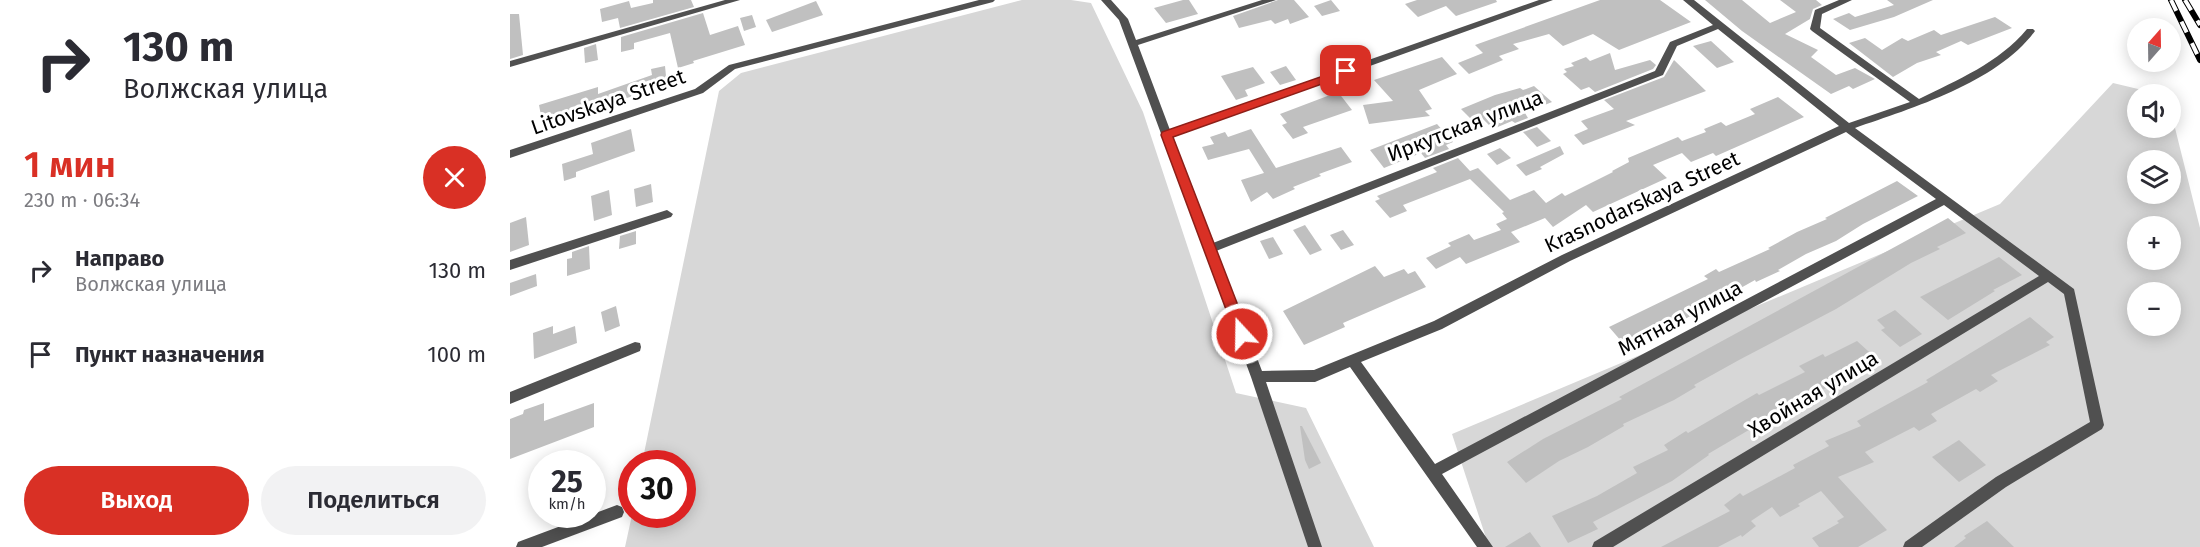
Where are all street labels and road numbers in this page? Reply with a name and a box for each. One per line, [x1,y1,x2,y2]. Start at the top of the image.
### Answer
street label: Litovskaya Street [527,63,689,141]
street label: Иркутская улица [1383,84,1547,168]
street label: Krasnodarskaya Street [1540,145,1744,259]
street label: Мятная улица [1613,274,1747,362]
street label: Хвойная улица [1743,345,1883,443]

